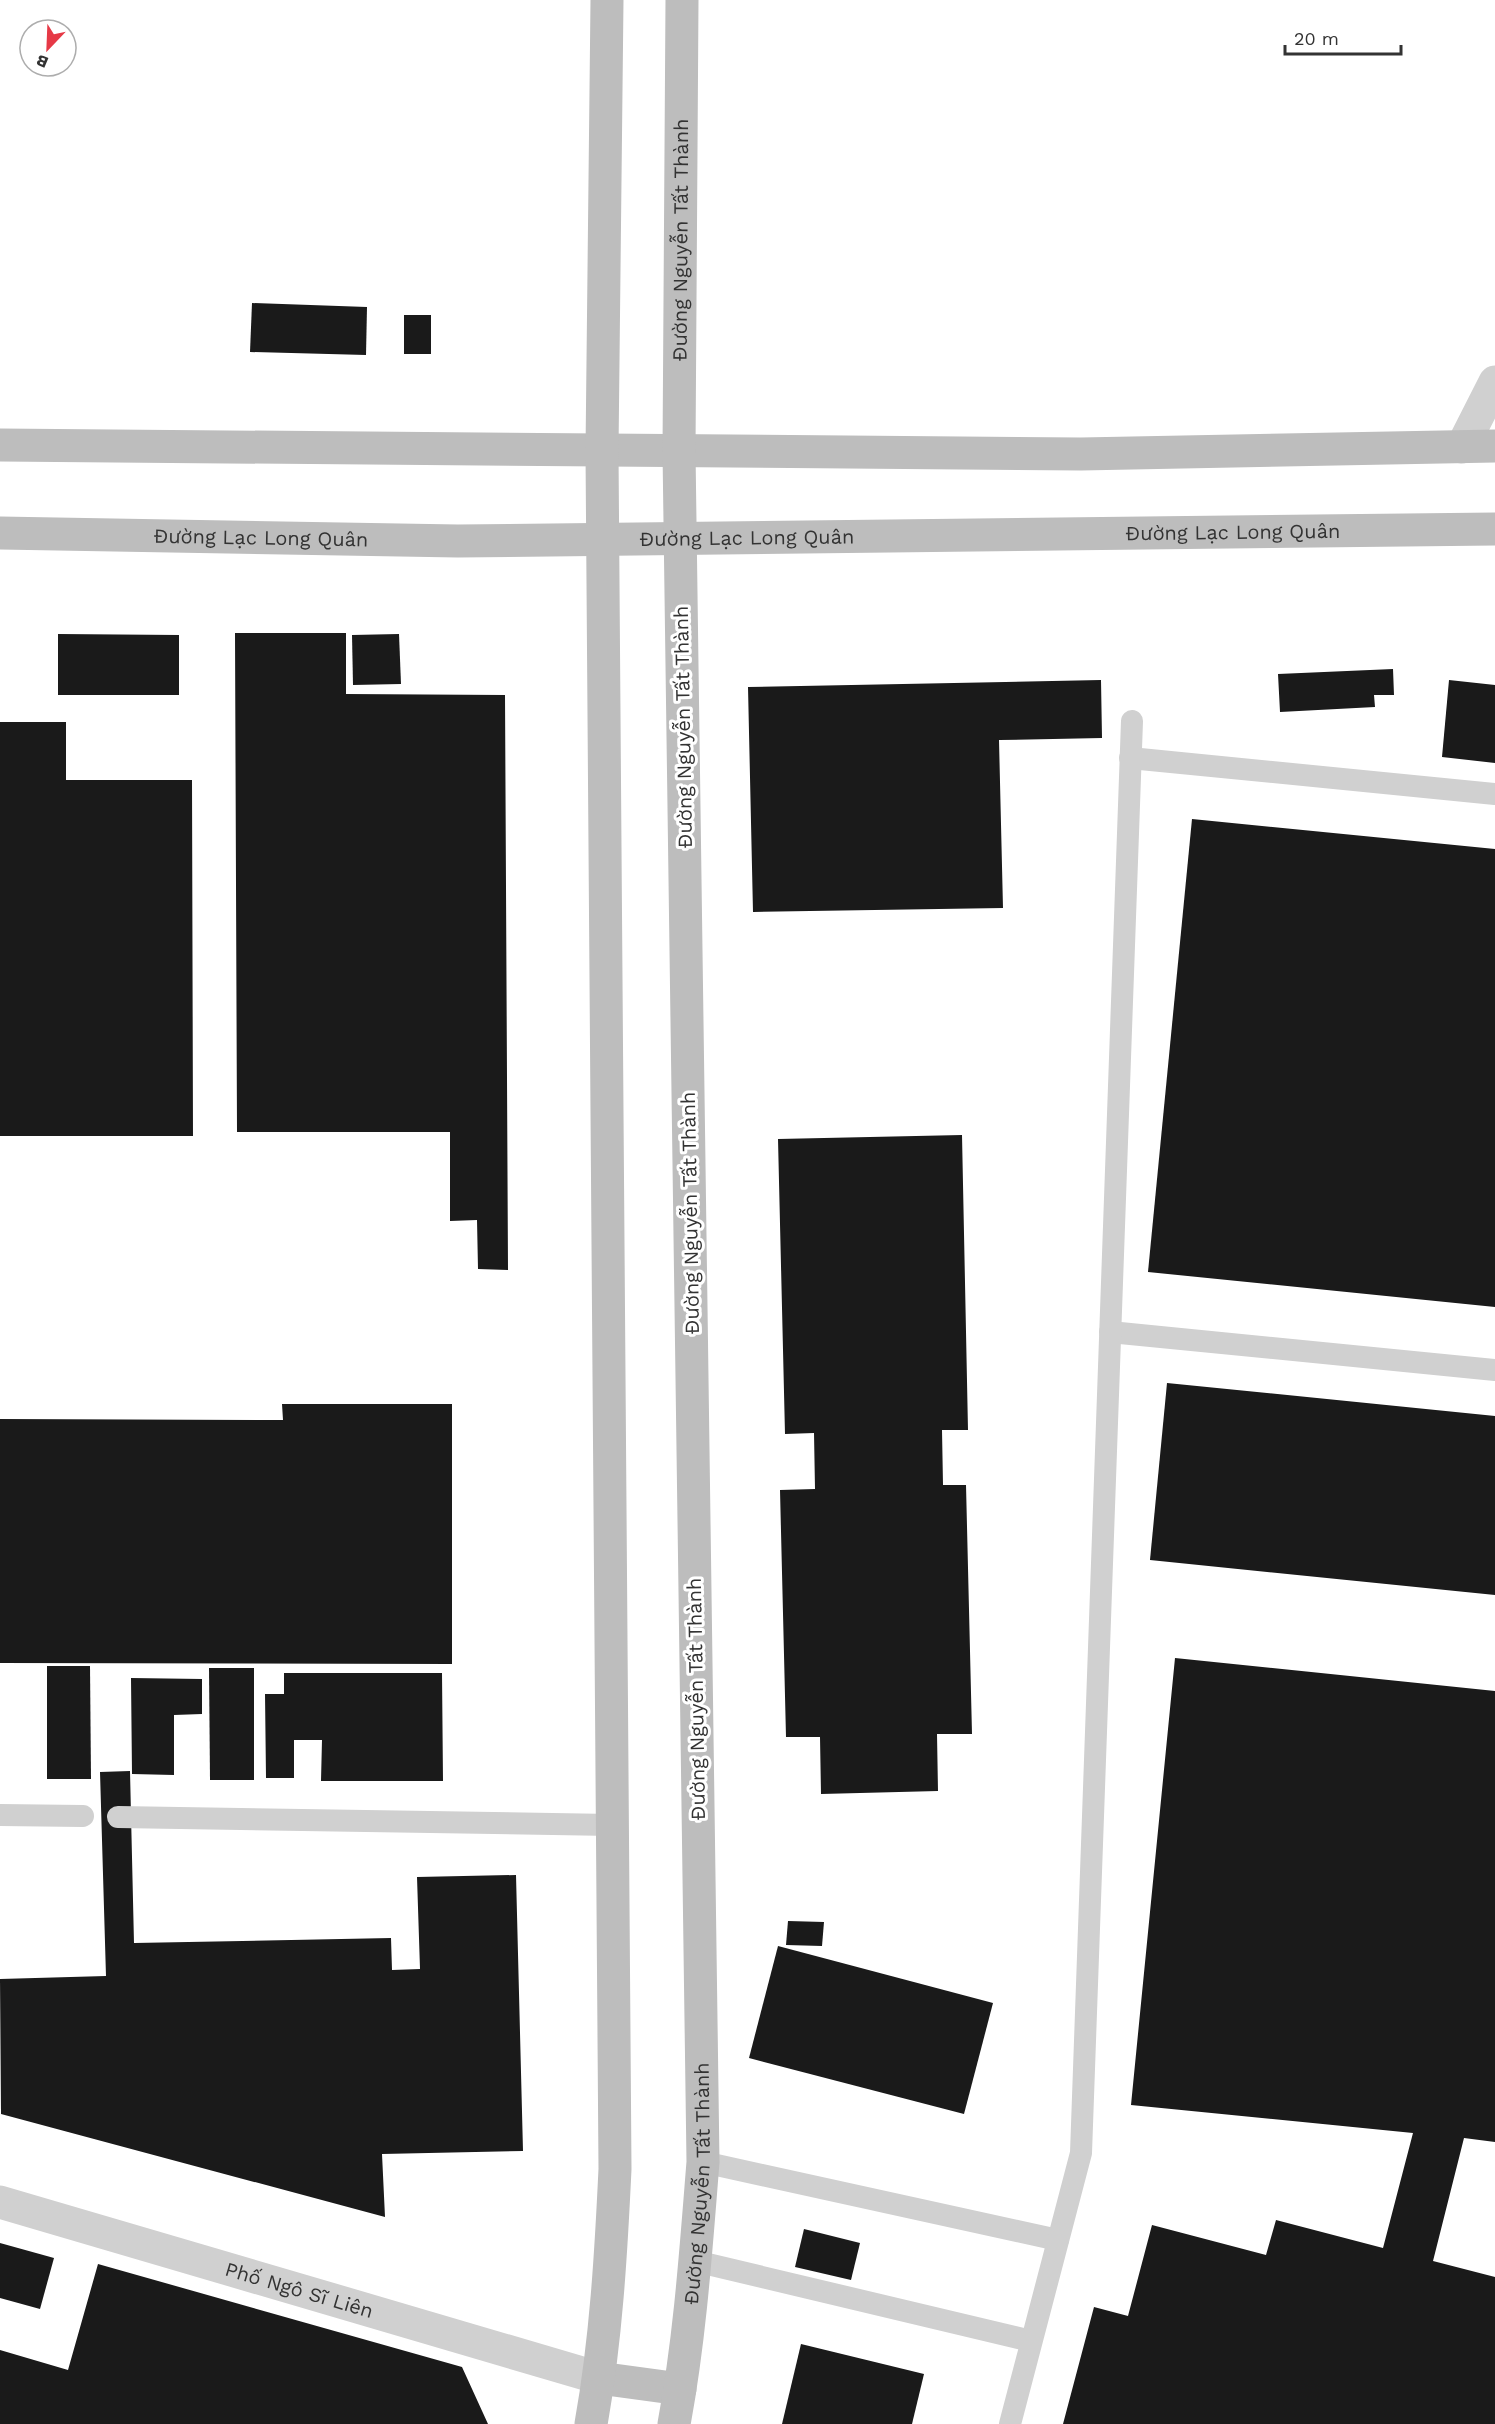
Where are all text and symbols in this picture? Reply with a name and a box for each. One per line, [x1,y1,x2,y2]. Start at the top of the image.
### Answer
north arrow [18,18,78,78]
scale bar [1285,18,1400,56]
text: 20 m [1294,28,1339,49]
text: B [34,50,51,72]
street label: Đường Nguyễn Tất Thành [668,118,693,361]
street label: Đường Lạc Long Quân [1125,519,1340,545]
street label: Đường Lạc Long Quân [153,524,369,551]
street label: Đường Lạc Long Quân [639,524,854,551]
street label: Đường Nguyễn Tất Thành [669,605,697,849]
street label: Đường Nguyễn Tất Thành [676,1091,704,1335]
street label: Đường Nguyễn Tất Thành [682,1577,710,1821]
street label: Đường Nguyễn Tất Thành [679,2062,715,2306]
street label: Phố Ngô Sĩ Liên [222,2257,376,2323]

